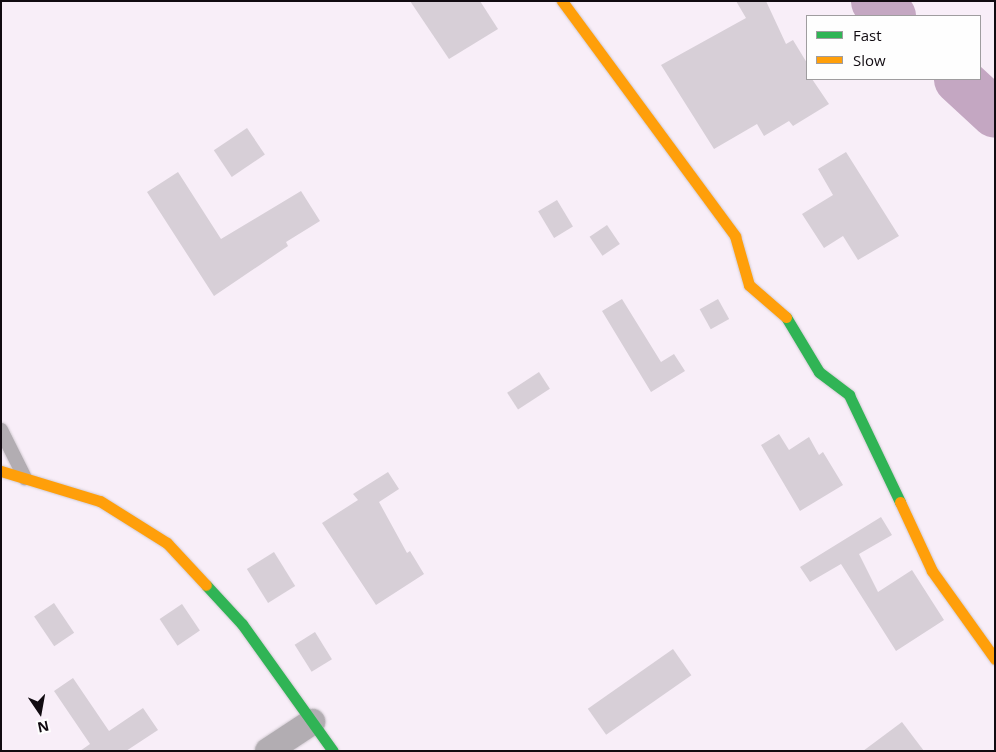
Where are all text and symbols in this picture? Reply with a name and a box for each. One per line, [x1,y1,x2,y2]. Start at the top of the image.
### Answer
legend [806,15,981,80]
text: Fast [853,25,882,45]
text: Slow [853,50,886,70]
north arrow [15,687,65,737]
text: N [36,717,51,738]

